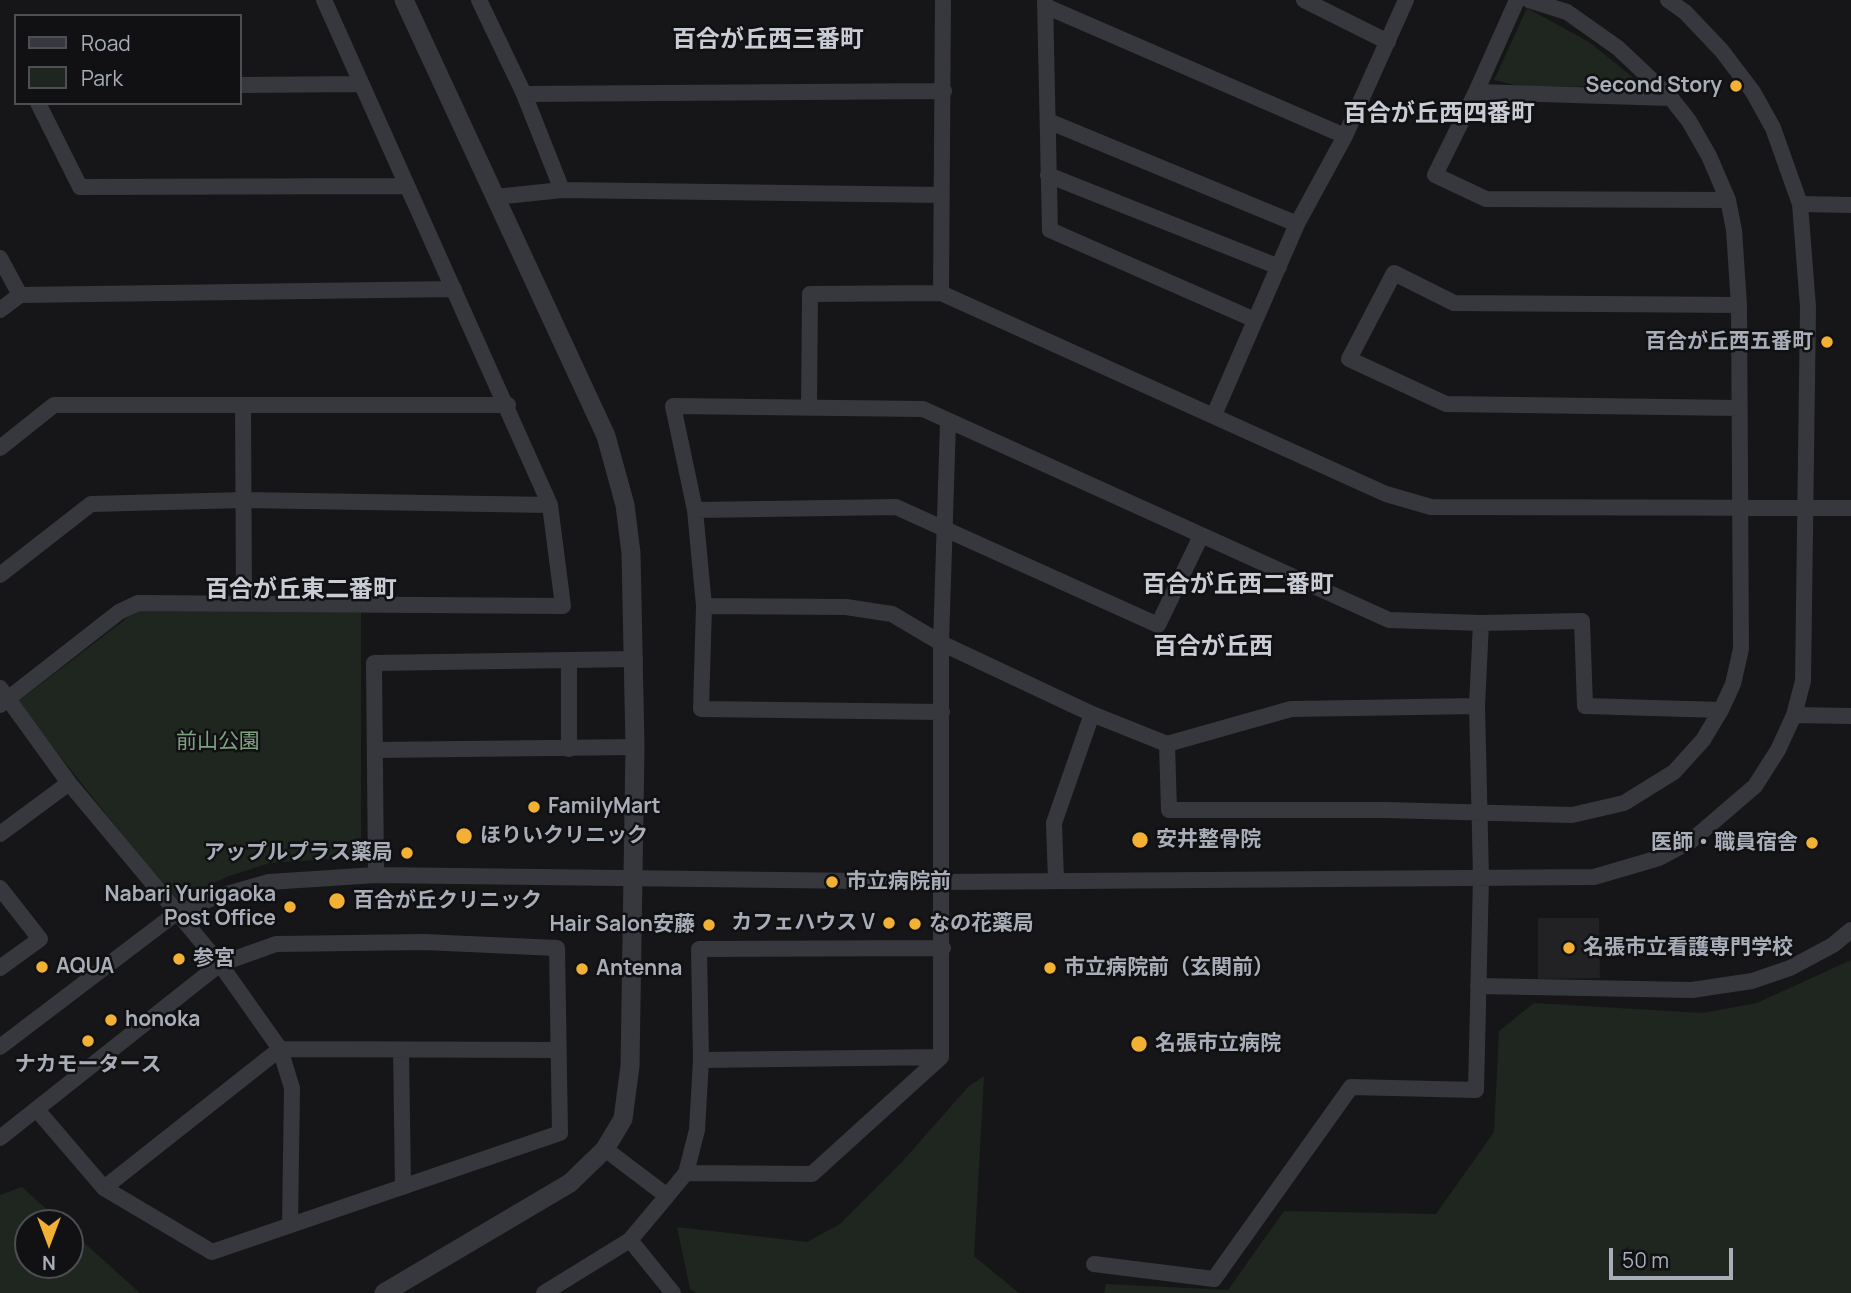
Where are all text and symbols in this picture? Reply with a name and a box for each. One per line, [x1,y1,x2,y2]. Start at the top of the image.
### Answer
legend [14,14,242,105]
district label: 百合が丘西三番町 [672,26,864,54]
text: Road [81,29,131,57]
text: Park [81,64,123,92]
place label: Second Story [1586,73,1722,99]
marker: Second Story [1728,78,1744,94]
district label: 百合が丘西四番町 [1343,100,1535,128]
place label: 百合が丘西五番町 [1645,329,1813,355]
marker: 百合が丘西五番町 [1819,334,1835,350]
district label: 百合が丘西二番町 [1142,571,1334,599]
district label: 百合が丘東二番町 [205,576,397,604]
district label: 百合が丘西 [1153,633,1273,661]
park label: 前山公園 [176,729,260,755]
place label: FamilyMart [548,794,661,820]
marker: FamilyMart [526,799,542,815]
place label: ほりいクリニック [480,823,648,849]
marker: ほりいクリニック [454,826,474,846]
place label: 安井整骨院 [1156,827,1261,853]
marker: 安井整骨院 [1130,830,1150,850]
place label: 医師・職員宿舎 [1651,830,1798,856]
marker: 医師・職員宿舎 [1804,835,1820,851]
place label: アップルプラス薬局 [204,840,393,866]
marker: アップルプラス薬局 [399,845,415,861]
place label: 市立病院前 [846,869,951,895]
marker: 市立病院前 [824,874,840,890]
place label: Nabari Yurigaoka Post Office [105,882,276,932]
place label: 百合が丘クリニック [353,888,542,914]
marker: 百合が丘クリニック [327,891,347,911]
marker: Nabari Yurigaoka Post Office [282,899,298,915]
place label: カフェハウス V [731,910,875,936]
place label: なの花薬局 [929,911,1034,937]
place label: Hair Salon安藤 [549,912,695,938]
marker: カフェハウス V [881,915,897,931]
marker: なの花薬局 [907,916,923,932]
marker: Hair Salon安藤 [701,917,717,933]
place label: 名張市立看護専門学校 [1583,935,1793,961]
marker: 名張市立看護専門学校 [1561,940,1577,956]
place label: 参宮 [193,946,235,972]
marker: 参宮 [171,951,187,967]
place label: AQUA [56,954,114,980]
place label: 市立病院前（玄関前） [1064,955,1274,981]
place label: Antenna [596,956,682,982]
marker: AQUA [34,959,50,975]
marker: 市立病院前（玄関前） [1042,960,1058,976]
marker: Antenna [574,961,590,977]
place label: honoka [125,1007,200,1033]
marker: honoka [103,1012,119,1028]
place label: 名張市立病院 [1155,1031,1281,1057]
marker: ナカモータース [80,1033,96,1049]
marker: 名張市立病院 [1129,1034,1149,1054]
place label: ナカモータース [15,1052,161,1078]
north arrow [14,1209,84,1279]
scale bar [1613,1234,1737,1278]
text: 50 m [1622,1246,1669,1274]
text: N [42,1250,56,1276]

